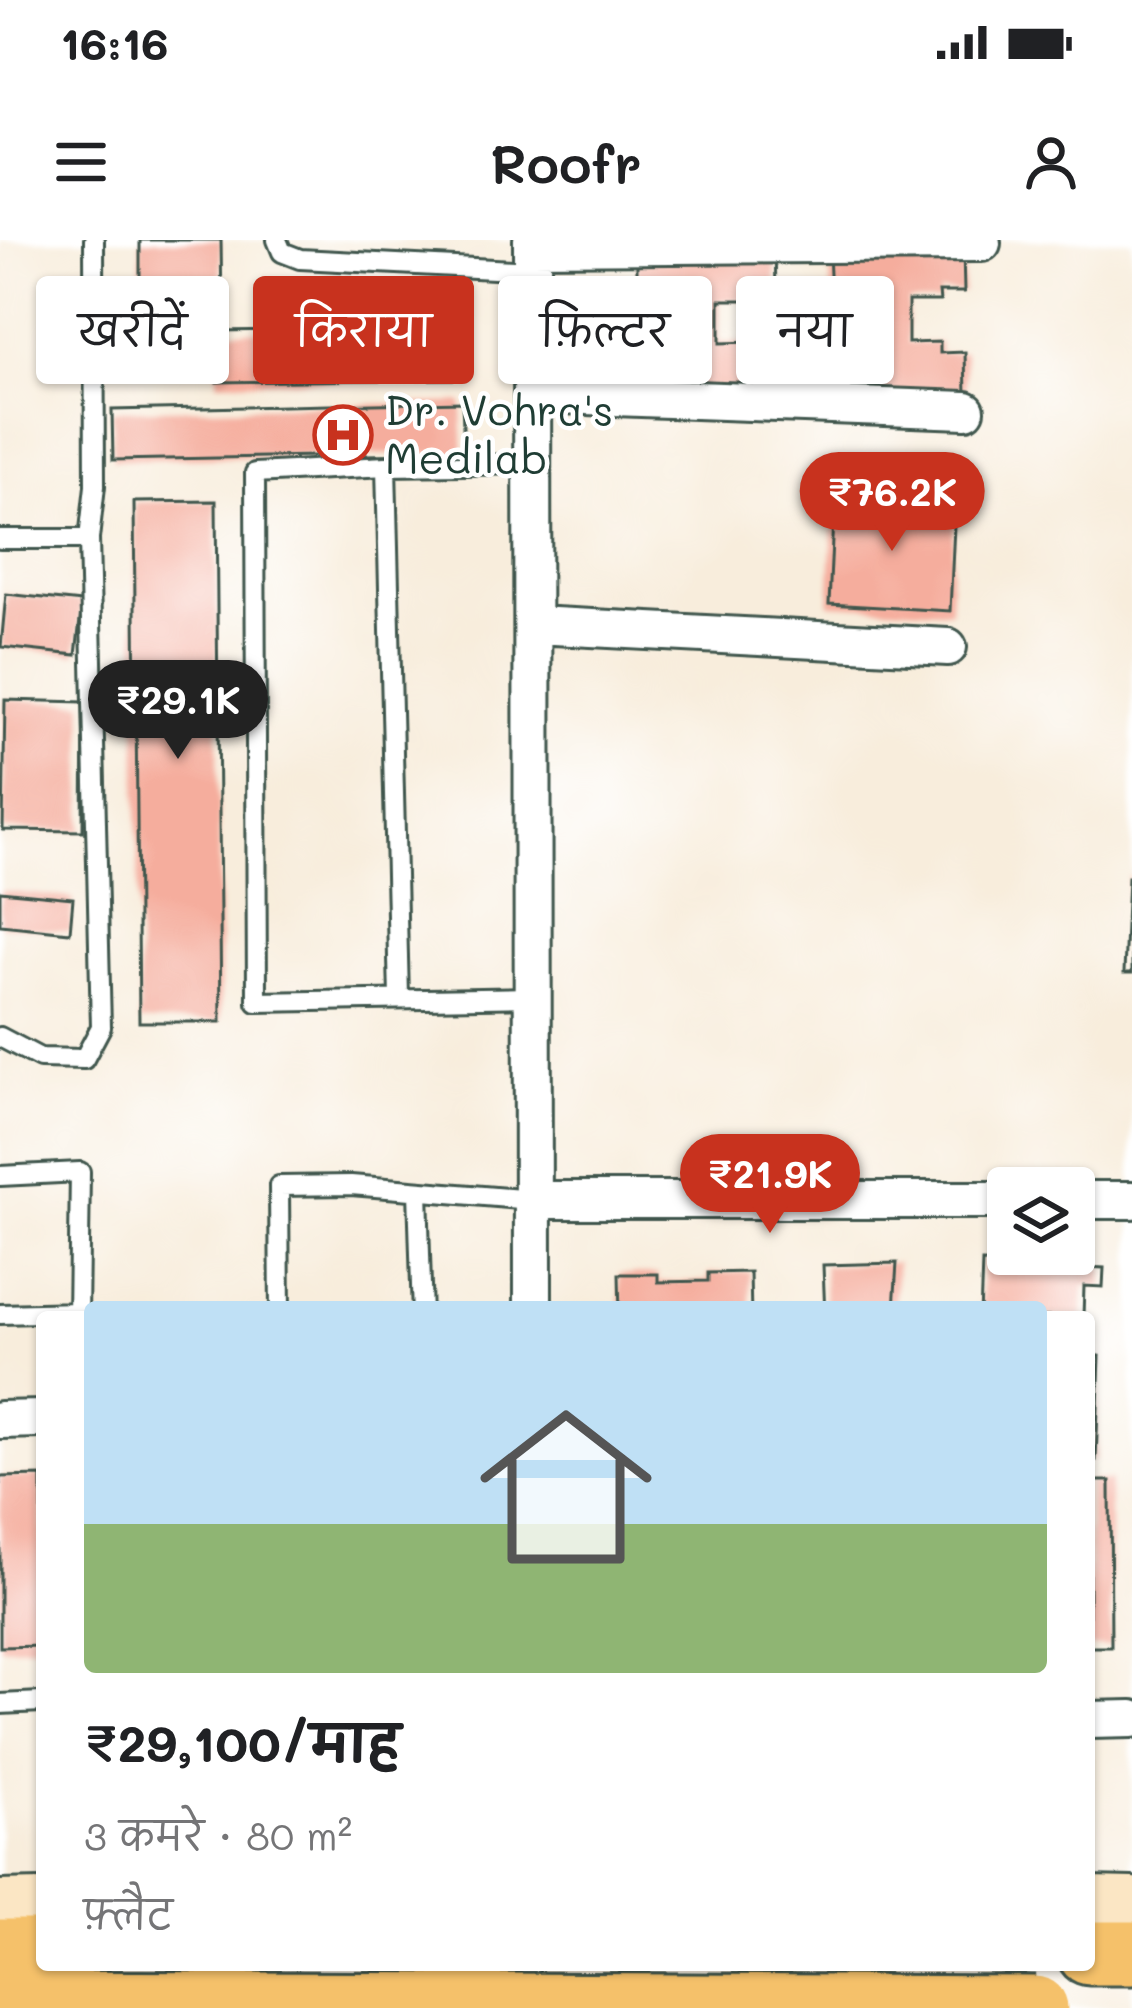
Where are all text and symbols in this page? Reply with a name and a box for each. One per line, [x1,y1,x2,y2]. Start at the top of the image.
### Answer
text: 16:16 [60,13,169,71]
text: Roofr [490,127,642,198]
icon: menu [48,129,114,195]
icon: person [1018,129,1084,195]
chip: खरीदें [36,276,229,384]
chip: किराया [253,276,474,384]
chip: फ़िल्टर [498,276,712,384]
chip: नया [736,276,894,384]
place label: Dr. Vohra's Medilab [385,382,613,485]
hospital icon: Dr. Vohra's Medilab [312,404,374,466]
pin: ₹76.2K [794,452,990,554]
text: ₹76.2K [827,465,957,516]
pin: ₹29.1K [80,660,276,762]
text: ₹29.1K [115,673,241,724]
pin: ₹21.9K [672,1134,868,1236]
text: ₹21.9K [707,1147,833,1198]
map controls [987,1167,1095,1275]
button: layers [987,1167,1095,1275]
icon: home [458,1379,674,1595]
text: ₹29,100/माह [84,1708,400,1775]
text: 3 कमरे · 80 m² [84,1809,352,1860]
text: फ़्लैट [84,1888,173,1939]

